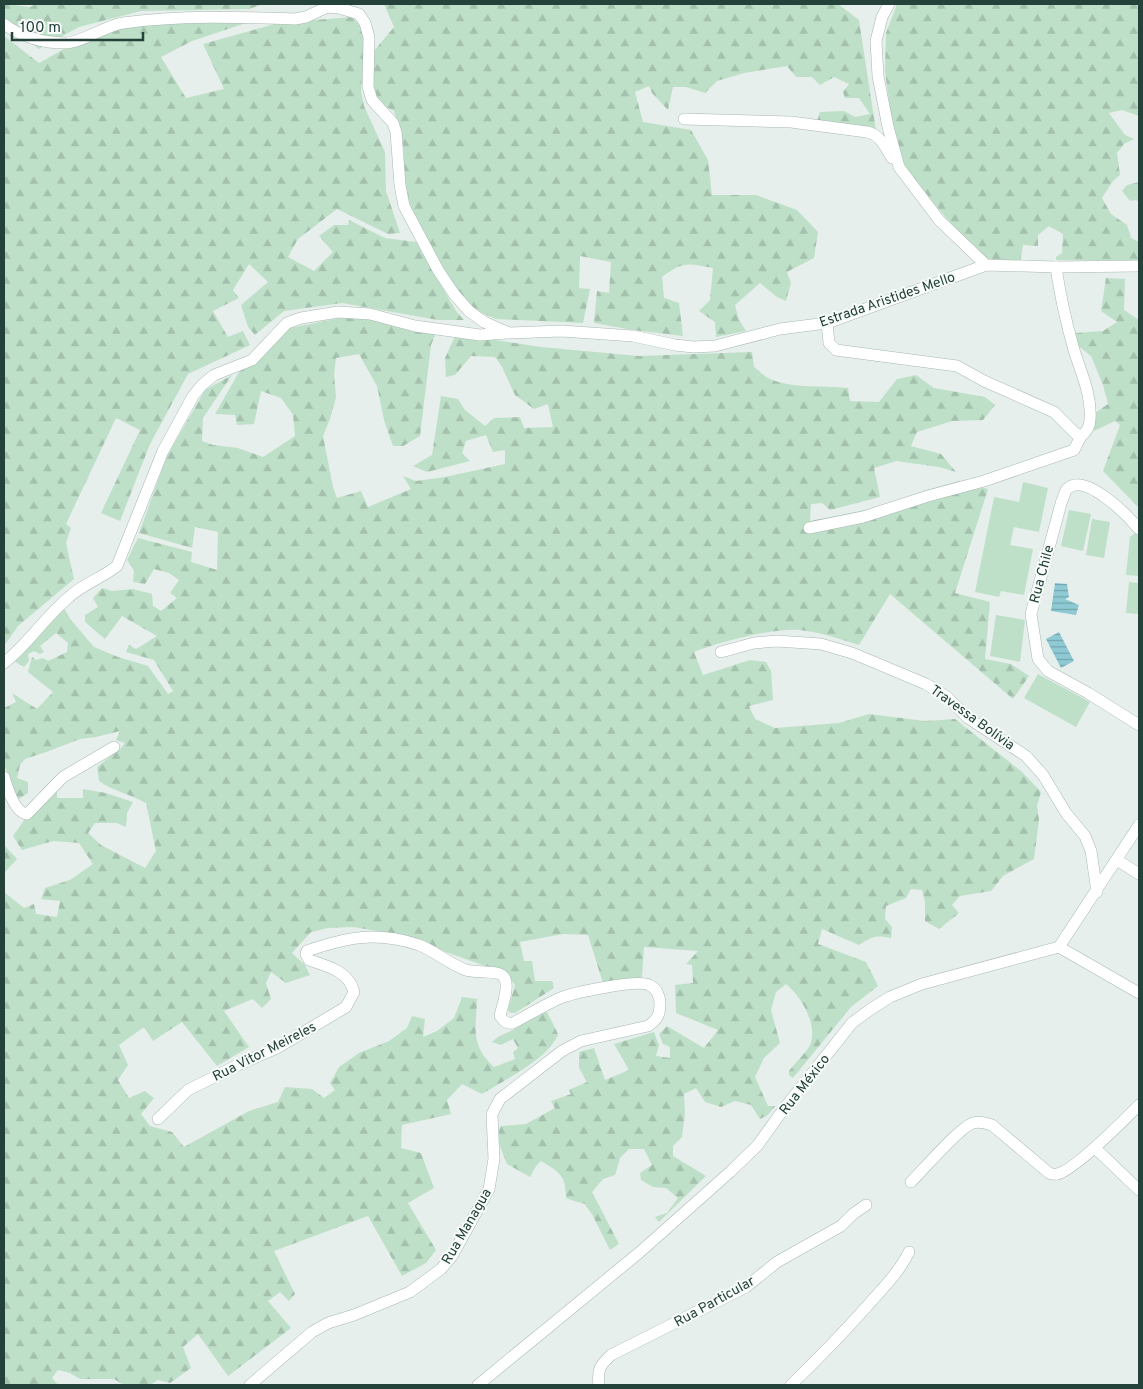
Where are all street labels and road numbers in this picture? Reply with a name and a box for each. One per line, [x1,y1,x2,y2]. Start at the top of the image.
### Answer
street label: Estrada Aristides Mello [817,269,958,332]
street label: Rua Chile [1027,543,1058,605]
street label: Travessa Bolívia [927,682,1018,754]
street label: Rua Vitor Meireles [210,1019,319,1086]
street label: Rua México [776,1051,834,1119]
street label: Rua Managua [439,1186,496,1268]
street label: Rua Particular [671,1273,758,1331]

